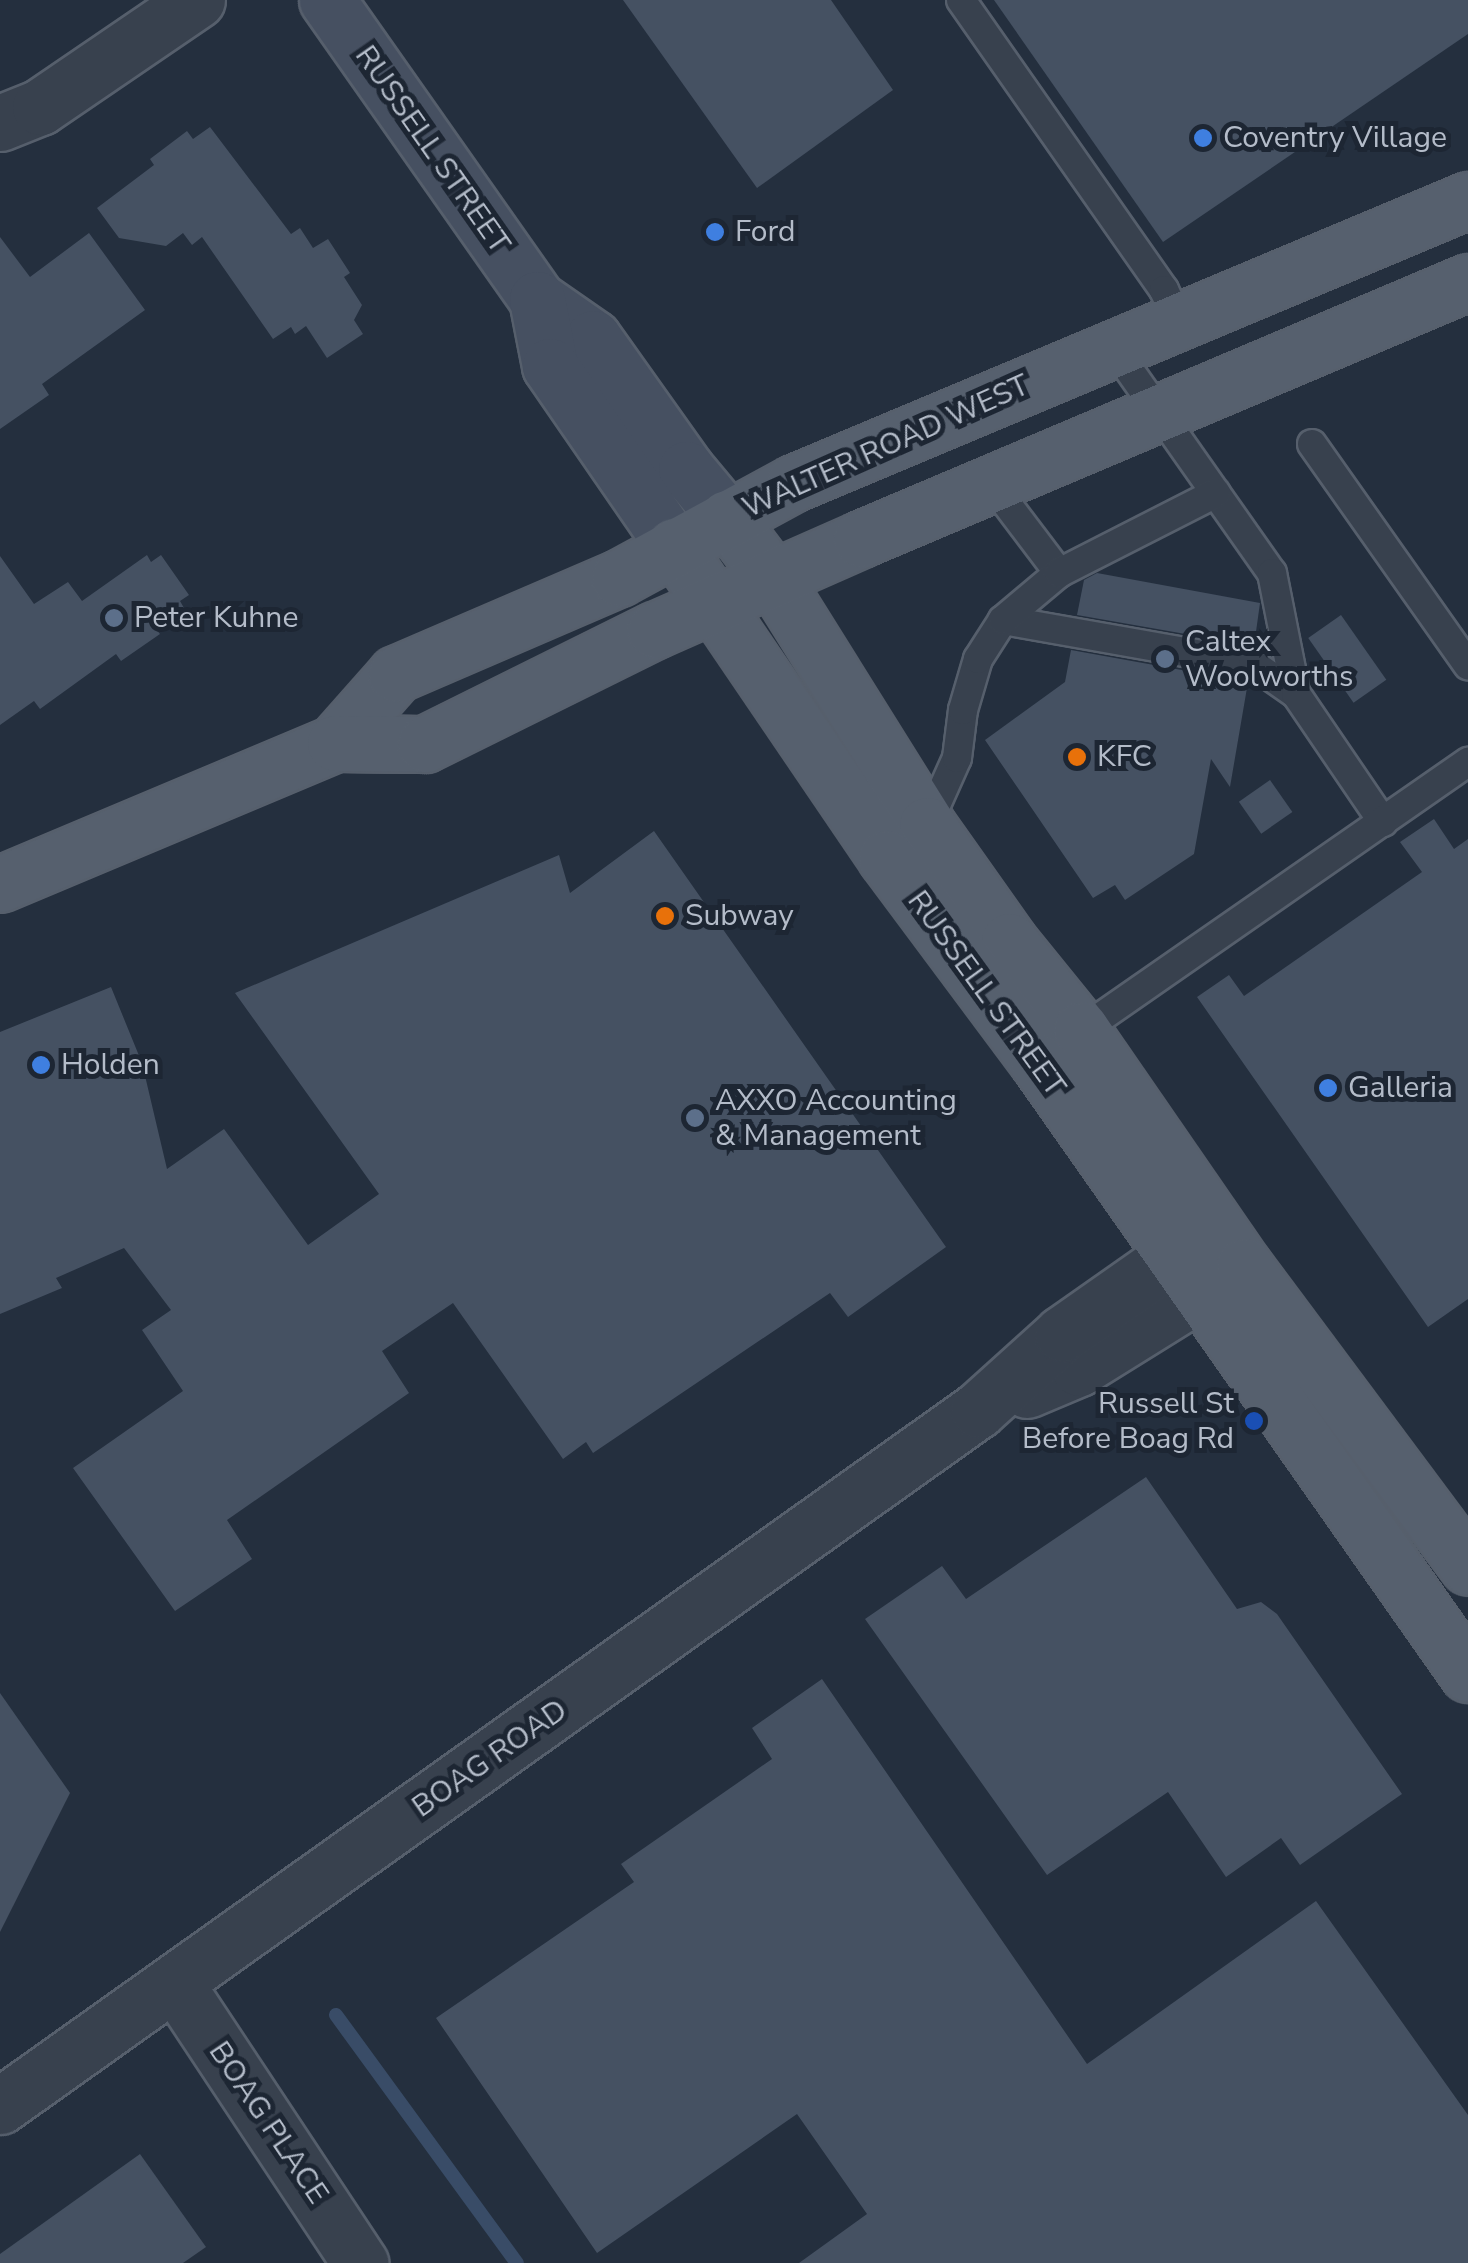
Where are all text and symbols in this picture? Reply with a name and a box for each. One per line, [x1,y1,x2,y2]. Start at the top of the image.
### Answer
street label: RUSSELL STREET [347,39,517,261]
place label: Coventry Village [1223,120,1447,156]
marker: Coventry Village [1192,127,1214,149]
place label: Ford [735,214,796,250]
marker: Ford [704,221,726,243]
street label: WALTER ROAD WEST [737,368,1035,526]
place label: Peter Kuhne [134,600,298,636]
marker: Peter Kuhne [103,607,125,629]
place label: Caltex Woolworths [1185,624,1353,694]
marker: Caltex Woolworths [1154,648,1176,670]
place label: KFC [1097,739,1152,775]
marker: KFC [1066,746,1088,768]
street label: RUSSELL STREET [899,884,1073,1104]
place label: Subway [685,898,794,934]
marker: Subway [654,905,676,927]
place label: Holden [61,1047,160,1083]
marker: Holden [30,1054,52,1076]
place label: Galleria [1348,1070,1453,1106]
marker: Galleria [1317,1077,1339,1099]
place label: AXXO Accounting & Management [715,1083,957,1154]
marker: AXXO Accounting & Management [684,1107,706,1129]
place label: Russell St Before Boag Rd [1022,1386,1234,1456]
marker: Russell St Before Boag Rd [1243,1410,1265,1432]
street label: BOAG ROAD [406,1692,574,1826]
street label: BOAG PLACE [201,2035,335,2211]

